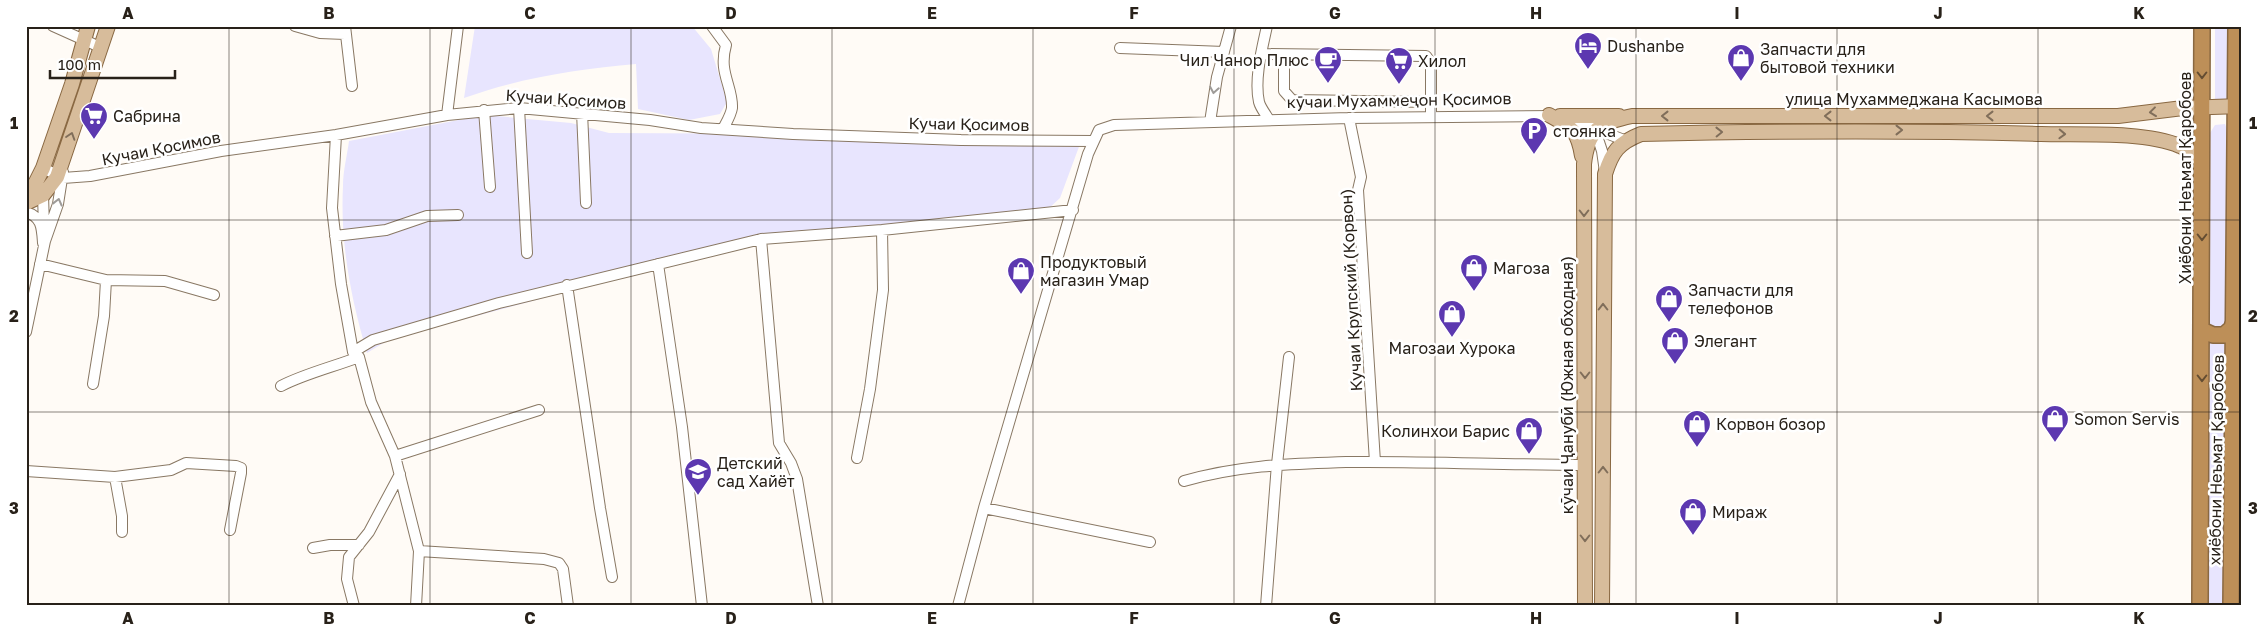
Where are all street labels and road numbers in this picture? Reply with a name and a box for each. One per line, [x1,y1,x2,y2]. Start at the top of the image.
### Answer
street label: Хиёбони Неъмат Қаробоев [2175,72,2195,284]
street label: Кучаи Қосимов [505,85,627,113]
street label: кӯчаи Мухаммеҷон Қосимов [1286,88,1512,112]
street label: улица Мухаммеджана Касымова [1785,89,2043,109]
street label: Кучаи Қосимов [908,113,1030,135]
street label: Кучаи Қосимов [100,127,222,169]
street label: Кучаи Крупский (Корвон) [1336,188,1366,392]
street label: кӯчаи Ҷанубӣ (Южная обходная) [1557,256,1577,514]
street label: хиёбони Неъмат Қаробоев [2204,354,2228,566]

